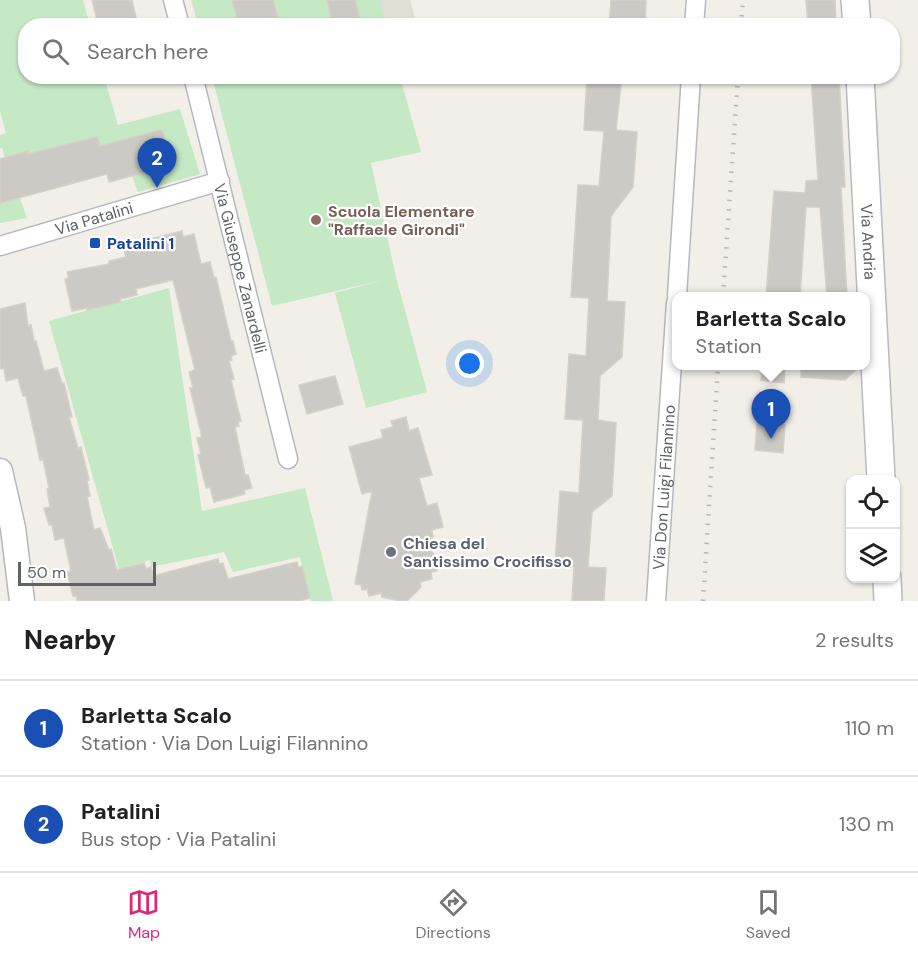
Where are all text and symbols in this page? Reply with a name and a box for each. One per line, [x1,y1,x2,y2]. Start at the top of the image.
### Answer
search box [18,18,900,84]
icon: search [39,35,72,68]
text: Search here [87,37,208,66]
pin: 2 [138,138,176,188]
street label: Via Giuseppe Zanardelli [209,181,271,355]
street label: Via Patalini [53,197,136,240]
place label: Scuola Elementare "Raffaele Girondi" [328,201,475,240]
street label: Via Andria [856,203,881,280]
marker: Scuola Elementare "Raffaele Girondi" [309,213,323,227]
place label: Patalini 1 [107,233,174,254]
marker: Patalini 1 [88,236,102,250]
popup [672,292,870,370]
text: Barletta Scalo [696,304,846,333]
text: Station [696,333,762,359]
your location [455,349,484,378]
pin: 1 [752,390,790,439]
street label: Via Don Luigi Filannino [648,404,680,571]
map controls [846,475,900,583]
button: locate [846,475,900,529]
button: layers [846,529,900,583]
place label: Chiesa del Santissimo Crocifisso [403,533,572,572]
marker: Chiesa del Santissimo Crocifisso [384,545,398,559]
scale bar [18,559,156,586]
text: 50 m [27,562,66,583]
text: Nearby [24,623,116,657]
text: 2 results [815,627,894,653]
text: Barletta Scalo [81,701,232,730]
text: 1 [40,715,47,741]
text: 110 m [845,715,894,741]
text: Station · Via Don Luigi Filannino [81,730,368,756]
text: Patalini [81,797,160,826]
text: 2 [38,811,49,837]
text: 130 m [839,811,894,837]
text: Bus stop · Via Patalini [81,826,276,852]
tab: Map [127,886,160,943]
tab: Directions [415,886,491,943]
tab: Saved [746,886,791,943]

